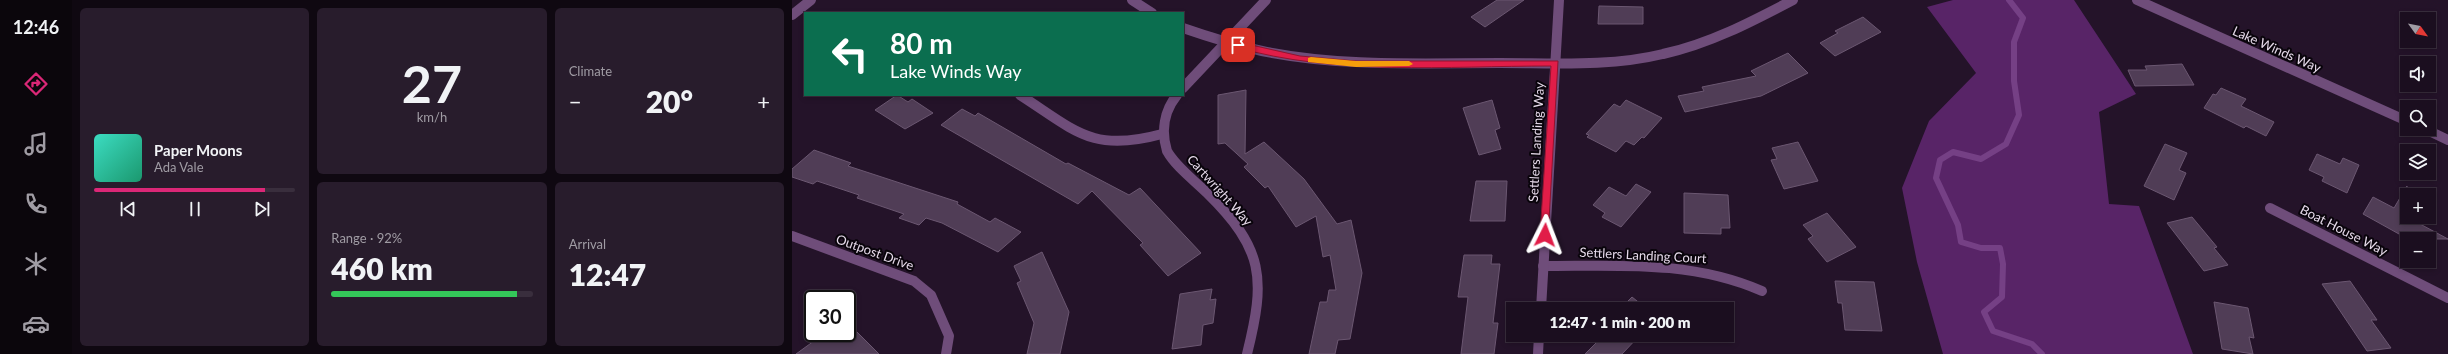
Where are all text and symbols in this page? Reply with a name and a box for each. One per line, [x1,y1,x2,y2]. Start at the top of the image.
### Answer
north arrow [2400,12,2436,48]
map controls [2400,12,2436,268]
text: 12:46 [13,16,59,38]
street label: Lake Winds Way [2230,22,2324,76]
text: 80 m [890,26,953,60]
icon: left [824,28,876,80]
pin [1221,28,1255,62]
icon: arrive [1227,34,1249,56]
text: 27 [402,52,462,114]
button: sound [2400,56,2436,92]
text: Lake Winds Way [890,60,1022,82]
text: Climate [569,63,612,79]
icon: directions [22,70,50,98]
street label: Settlers Landing Way [1525,81,1547,202]
text: 20° [646,83,693,119]
text: − [569,88,581,115]
text: + [757,88,770,115]
button: search [2400,100,2436,136]
text: km/h [417,109,447,125]
icon: music [22,130,50,158]
text: Paper Moons [154,141,242,159]
button: layers [2400,144,2436,180]
street label: Cartwright Way [1184,151,1256,229]
text: Ada Vale [154,159,204,175]
button: + [2400,188,2436,224]
icon: phone [22,190,50,218]
icon: previous [117,198,139,220]
icon: pause [184,198,206,220]
icon: next [251,198,273,220]
street label: Boat House Way [2298,201,2391,259]
position arrow [1524,214,1566,256]
text: Range · 92% [331,230,402,246]
street label: Outpost Drive [834,231,916,273]
button: − [2400,232,2436,268]
text: Arrival [569,236,606,252]
street label: Settlers Landing Court [1579,244,1707,266]
icon: climate [22,250,50,278]
text: 460 km [331,250,433,286]
text: 12:47 [569,256,646,292]
speed limit sign: 30 [804,290,856,342]
icon: car [22,310,50,338]
text: 12:47 · 1 min · 200 m [1549,313,1691,331]

